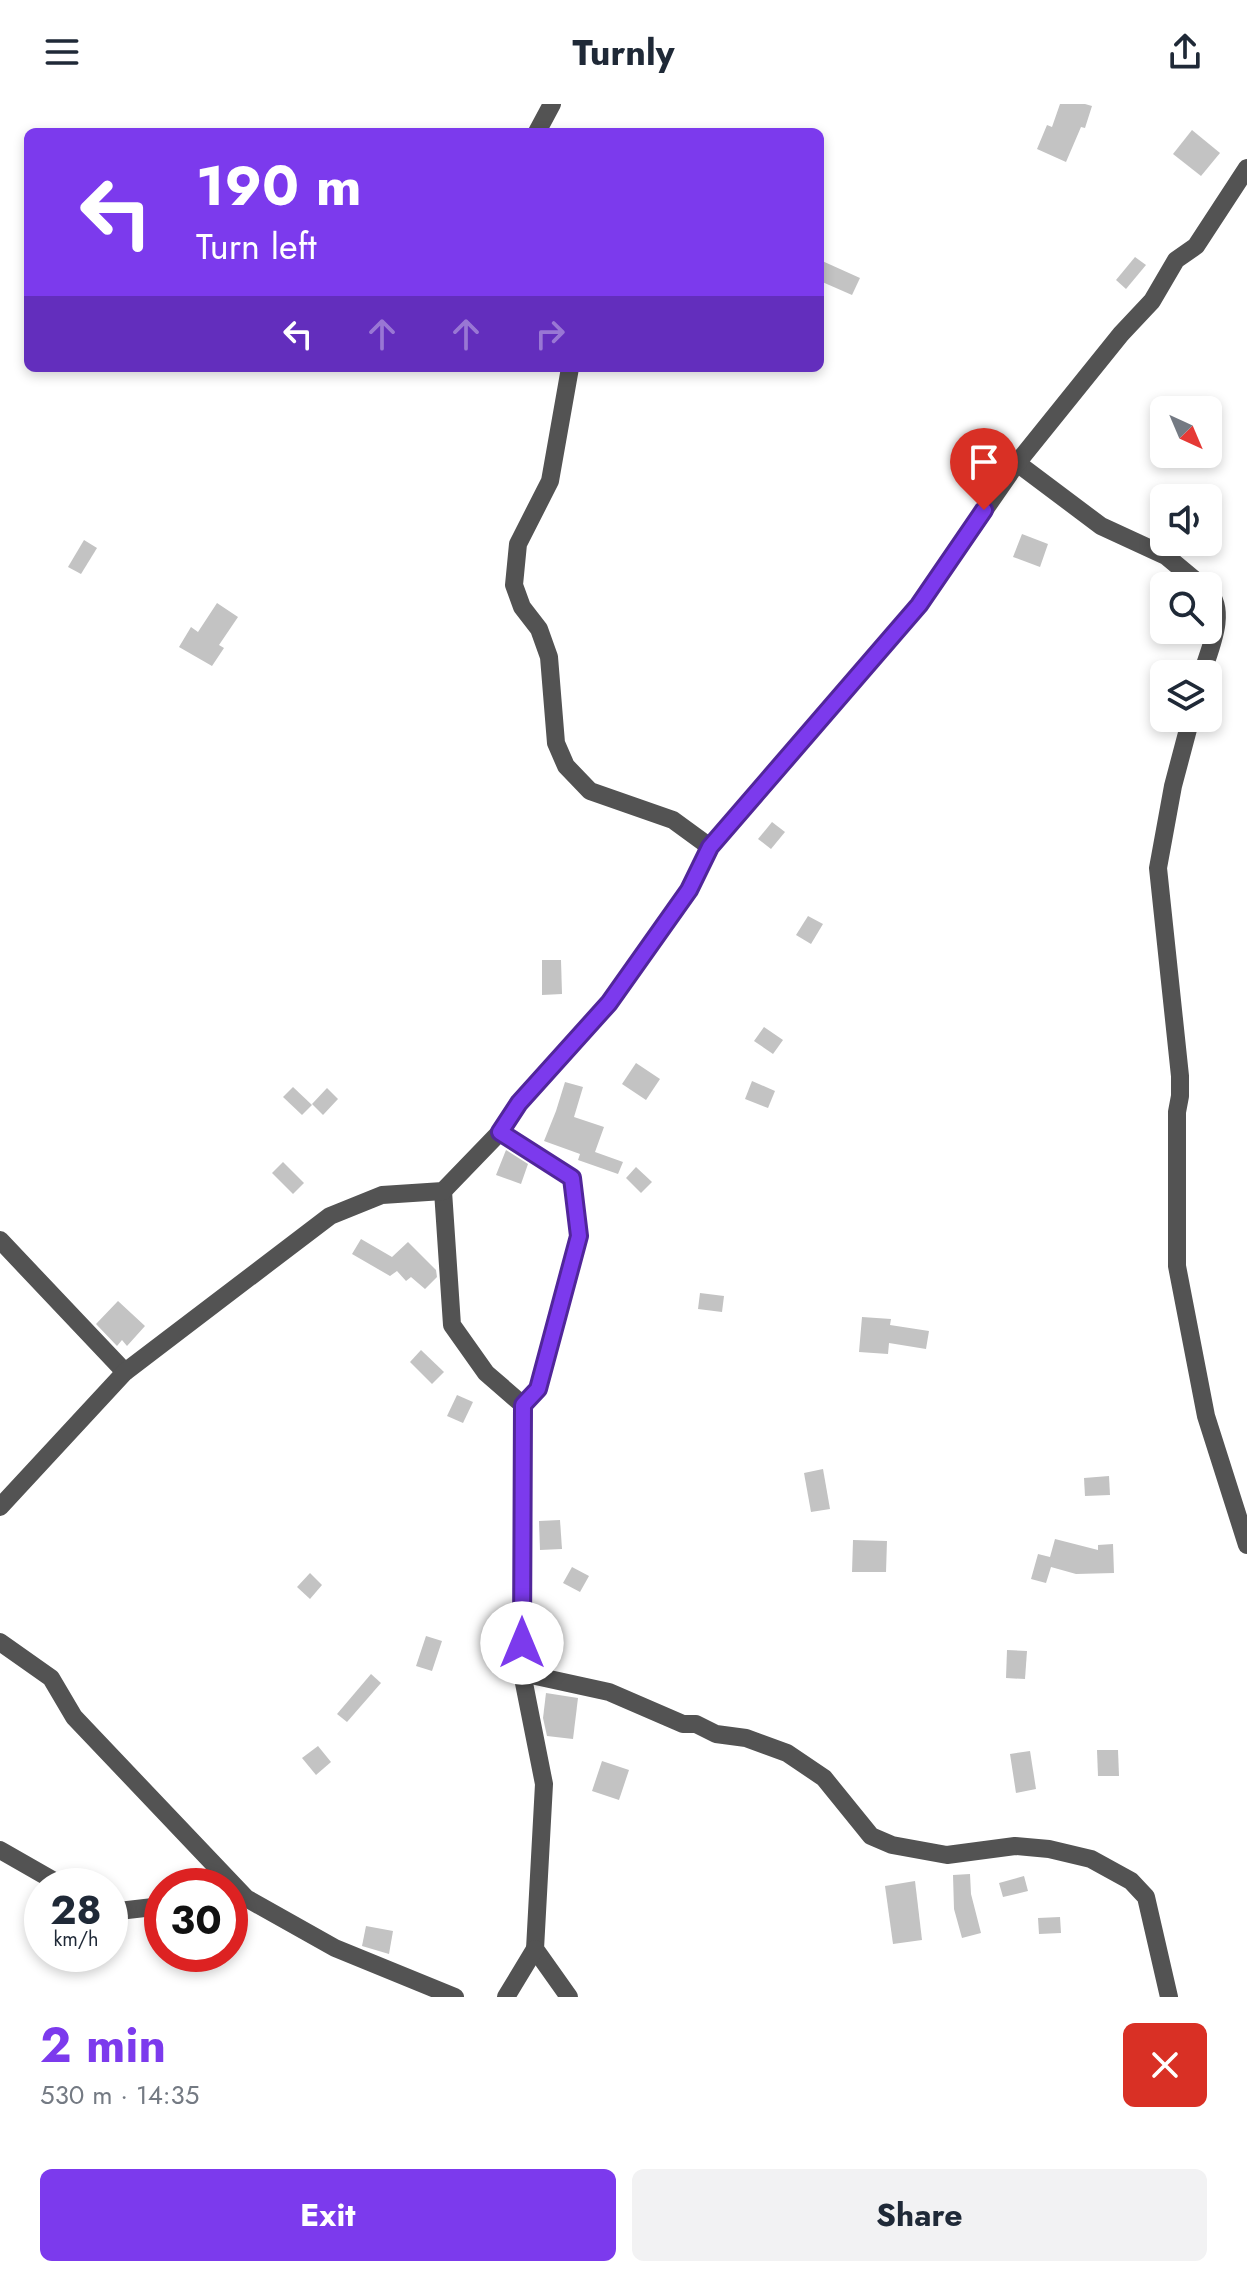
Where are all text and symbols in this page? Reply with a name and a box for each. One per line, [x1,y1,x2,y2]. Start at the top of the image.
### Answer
text: Turnly [573,26,675,78]
icon: menu [40,30,84,74]
icon: share [1163,30,1207,74]
text: 190 m [196,145,362,226]
icon: left [64,160,168,264]
text: Turn left [196,220,317,272]
icon: left [276,312,320,356]
icon: ahead [360,312,404,356]
icon: ahead [444,312,488,356]
icon: right [528,312,572,356]
north arrow [1150,396,1222,468]
map controls [1150,396,1222,732]
pin [950,428,1018,510]
icon: arrive [962,440,1006,484]
button: sound [1150,484,1222,556]
button: search [1150,572,1222,644]
button: layers [1150,660,1222,732]
position arrow [480,1601,564,1685]
speed limit sign: 30 [144,1868,248,1972]
text: 28 [50,1881,102,1939]
text: km/h [53,1925,99,1954]
text: 2 min [40,2011,166,2080]
button: close [1123,2023,1207,2107]
text: 530 m · 14:35 [40,2076,199,2114]
button: Exit [40,2169,616,2261]
button: Share [632,2169,1207,2261]

